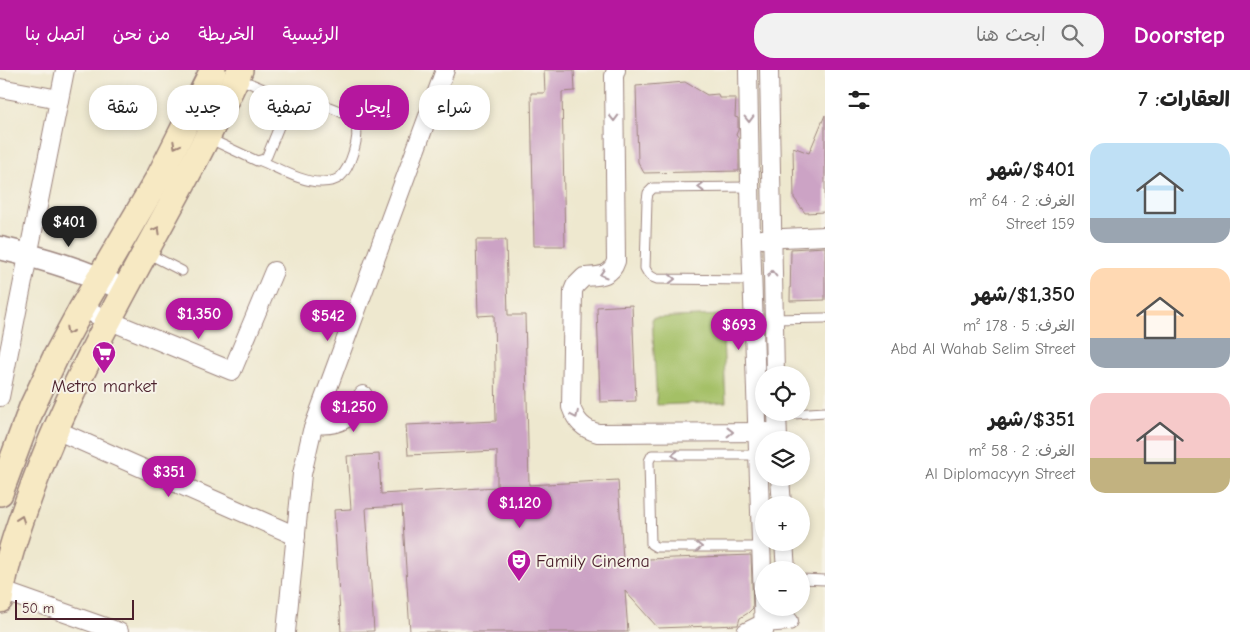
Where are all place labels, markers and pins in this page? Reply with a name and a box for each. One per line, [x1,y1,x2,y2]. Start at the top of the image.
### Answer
pin: $401 [39,206,99,248]
pin: $1,350 [158,298,240,340]
pin: $542 [298,300,358,342]
pin: $693 [709,308,769,351]
supermarket icon: Metro market [91,340,117,374]
place label: Metro market [51,376,158,397]
pin: $1,250 [313,390,395,433]
pin: $351 [139,456,199,498]
pin: $1,120 [479,486,561,529]
theatre icon: Family Cinema [506,548,532,582]
place label: Family Cinema [536,551,650,572]

